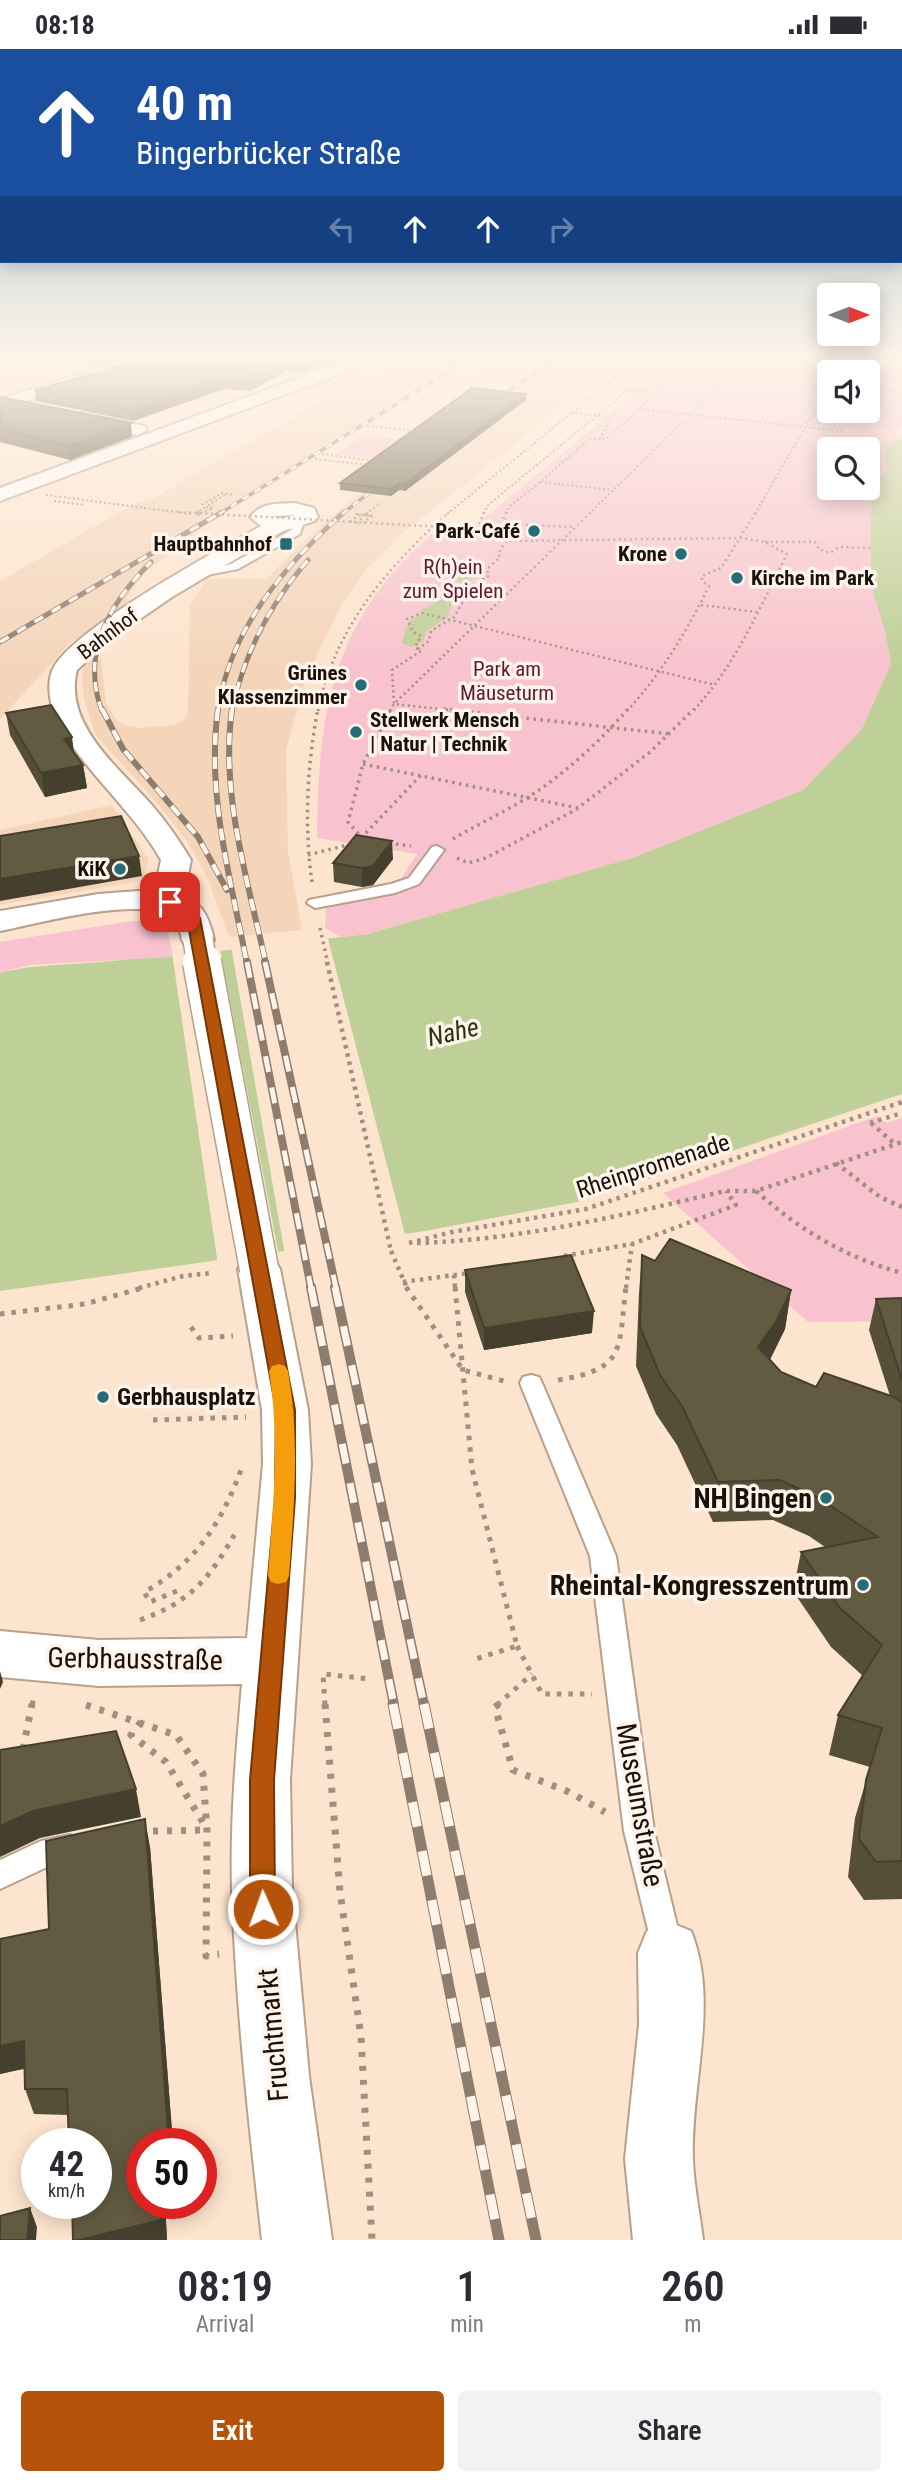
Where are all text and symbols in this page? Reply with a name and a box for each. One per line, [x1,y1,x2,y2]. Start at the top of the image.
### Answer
text: 08:18 [35,10,95,40]
text: 40 m [136,75,233,132]
icon: ahead [21,77,112,168]
text: Bingerbrücker Straße [136,134,401,172]
icon: left [323,210,361,248]
icon: ahead [396,210,434,248]
icon: ahead [469,210,507,248]
icon: right [542,210,580,248]
north arrow [817,283,880,347]
map controls [817,283,880,500]
button: sound [817,360,880,423]
button: search [817,437,880,500]
place label: Park-Café [435,519,520,543]
marker: Park-Café [526,523,542,539]
place label: Hauptbahnhof [153,532,272,556]
marker: Hauptbahnhof [278,536,294,552]
place label: Krone [618,542,667,566]
marker: Krone [673,546,689,562]
park label: R(h)ein zum Spielen [403,555,503,603]
place label: Kirche im Park [751,566,875,590]
marker: Kirche im Park [729,570,745,586]
street label: Bahnhof [73,603,143,664]
park label: Park am Mäuseturm [460,657,554,705]
place label: Grünes Klassenzimmer [218,661,347,709]
marker: Grünes Klassenzimmer [353,677,369,693]
place label: Stellwerk Mensch | Natur | Technik [370,708,519,756]
marker: Stellwerk Mensch | Natur | Technik [348,724,364,740]
place label: KiK [77,857,106,881]
marker: KiK [112,861,128,877]
pin [140,872,200,932]
icon: arrive [151,883,189,921]
water label: Nahe [424,1012,482,1052]
street label: Rheinpromenade [573,1128,733,1204]
place label: Gerbhausplatz [117,1383,256,1411]
marker: Gerbhausplatz [95,1389,111,1405]
place label: NH Bingen [693,1482,812,1515]
marker: NH Bingen [818,1490,834,1506]
place label: Rheintal-Kongresszentrum [550,1569,849,1602]
marker: Rheintal-Kongresszentrum [855,1577,871,1593]
street label: Gerbhausstraße [47,1641,223,1677]
street label: Museumstraße [609,1721,671,1889]
position arrow [226,1872,300,1946]
street label: Fruchtmarkt [251,1967,295,2103]
speed limit sign: 50 [126,2128,217,2219]
text: 42 [49,2144,84,2185]
text: km/h [48,2180,85,2201]
text: 08:19 [177,2262,273,2311]
text: 1 [457,2262,478,2311]
text: 260 [661,2262,725,2311]
text: Arrival [196,2311,254,2338]
text: min [450,2311,484,2338]
text: m [684,2311,702,2338]
button: Exit [21,2391,444,2471]
button: Share [458,2391,881,2471]

